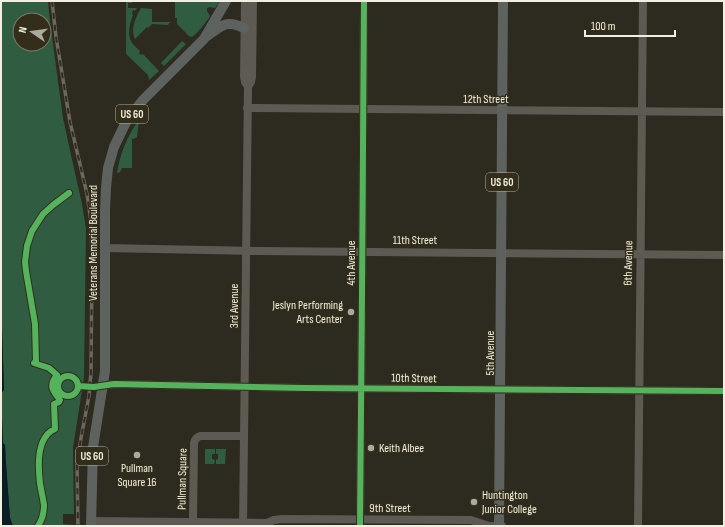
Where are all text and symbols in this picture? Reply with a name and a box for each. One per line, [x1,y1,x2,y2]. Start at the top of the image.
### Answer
north arrow [12,12,52,52]
scale bar [585,12,675,38]
text: 100 m [591,19,616,34]
text: N [16,25,30,34]
street label: 12th Street [463,92,509,107]
road number: US 60 [116,105,148,123]
road number: US 60 [486,173,518,191]
street label: Veterans Memorial Boulevard [86,185,101,301]
street label: 11th Street [393,233,438,248]
street label: 4th Avenue [344,240,359,286]
street label: 6th Avenue [621,240,636,286]
street label: 3rd Avenue [227,284,242,328]
place label: Jeslyn Performing Arts Center [272,298,344,327]
marker: Jeslyn Performing Arts Center [346,307,356,317]
street label: 5th Avenue [483,330,498,375]
street label: 10th Street [391,371,437,386]
place label: Keith Albee [379,441,424,456]
marker: Keith Albee [366,443,376,453]
road number: US 60 [76,447,108,465]
street label: Pullman Square [174,448,191,510]
marker: Pullman Square 16 [132,450,142,460]
place label: Pullman Square 16 [117,461,157,490]
place label: Huntington Junior College [481,488,537,517]
marker: Huntington Junior College [469,497,479,507]
street label: 9th Street [369,501,411,516]

